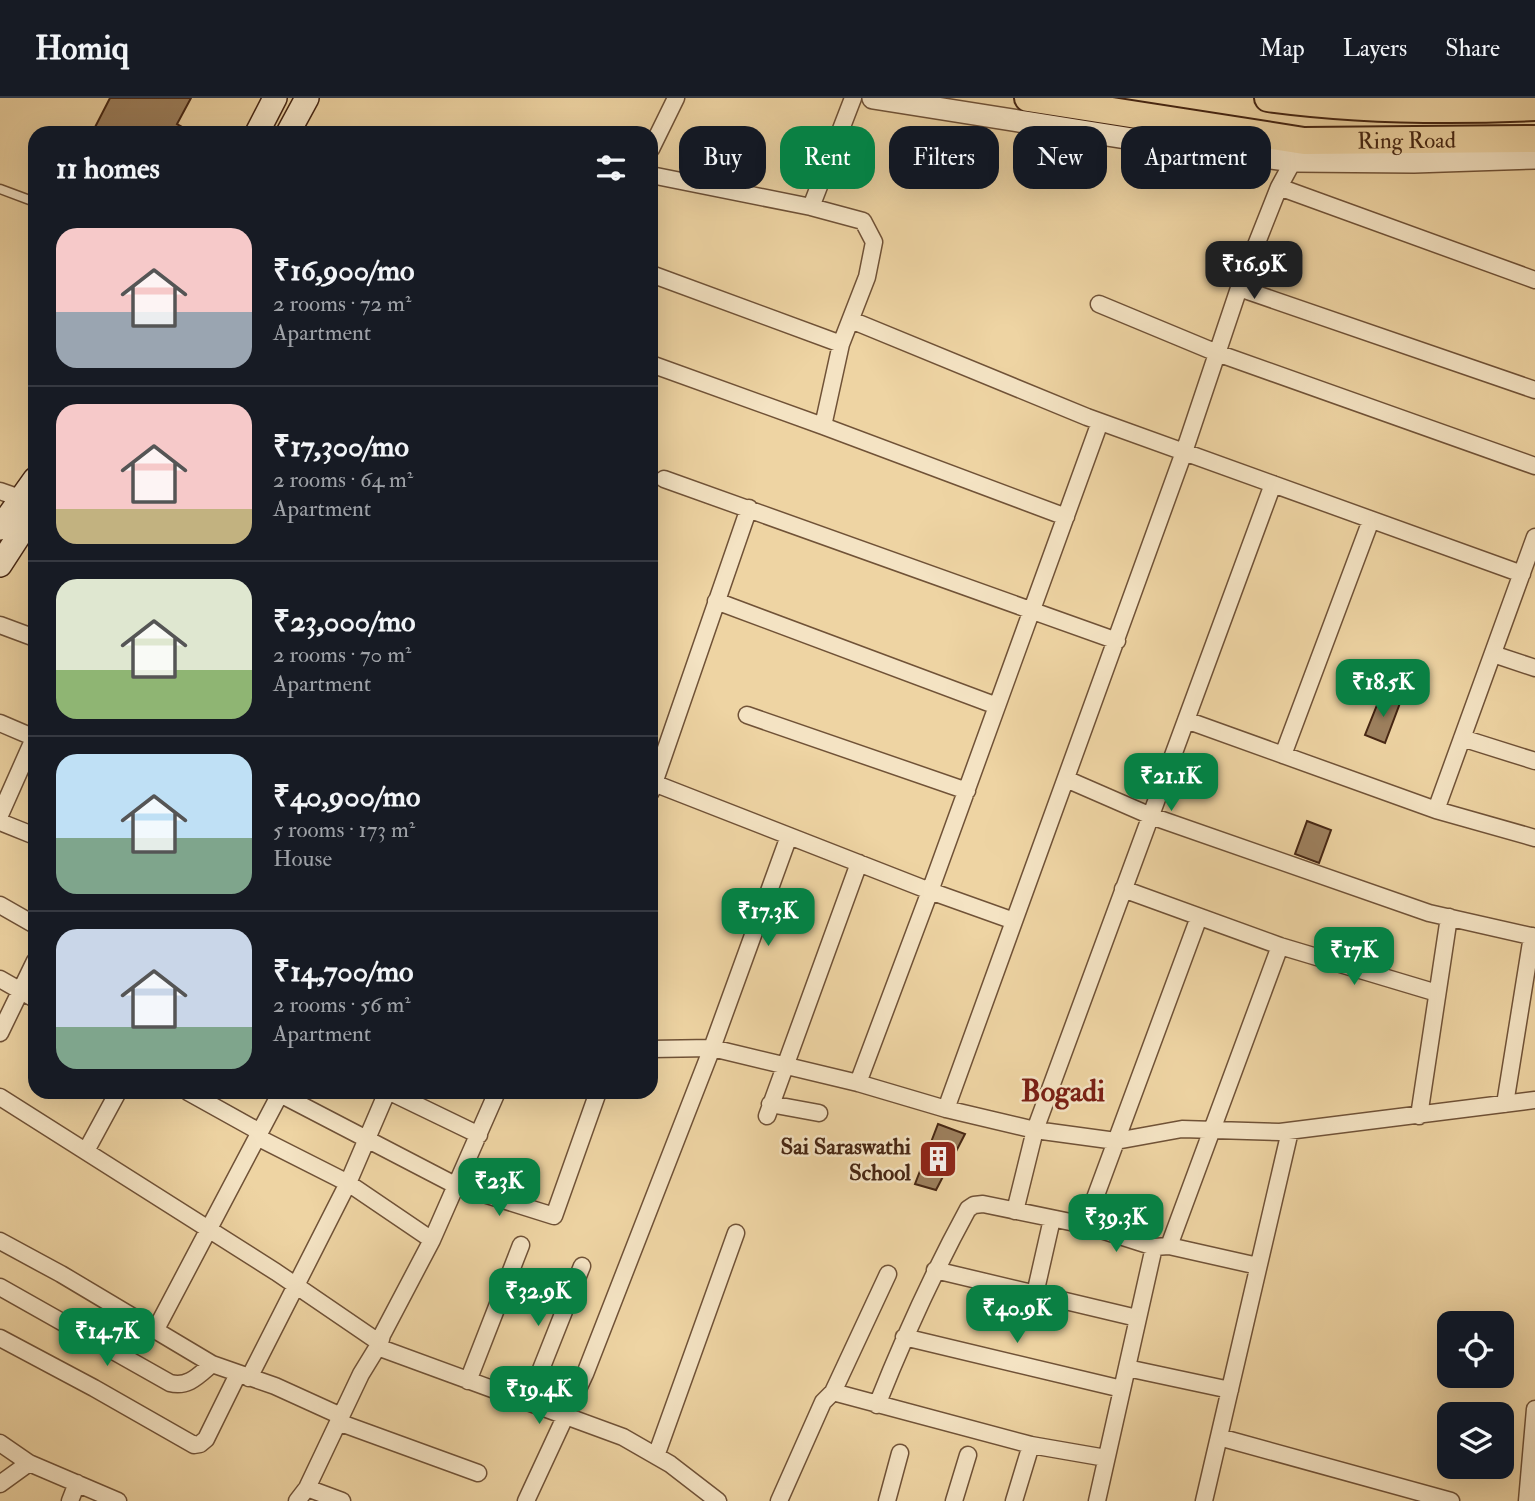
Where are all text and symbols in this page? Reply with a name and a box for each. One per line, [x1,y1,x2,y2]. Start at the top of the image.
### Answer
text: Homiq [35,28,129,69]
text: Map [1260,33,1305,64]
text: Layers [1343,33,1407,64]
text: Share [1445,33,1500,64]
street label: Ring Road [1357,125,1456,155]
chip: Buy [679,126,766,189]
chip: Rent [780,126,875,189]
chip: Filters [889,126,999,189]
chip: New [1013,126,1107,189]
chip: Apartment [1121,126,1271,189]
icon: filters [592,149,630,187]
text: 11 homes [56,150,160,187]
pin: ₹16.9K [1197,242,1311,301]
text: ₹16.9K [1221,249,1287,278]
text: ₹16,900/mo [273,252,415,289]
icon: home [112,256,196,340]
text: 2 rooms · 72 m² [273,289,411,318]
text: Apartment [273,318,371,347]
text: ₹17,300/mo [273,428,409,465]
icon: home [112,432,196,516]
text: 2 rooms · 64 m² [273,465,413,494]
text: Apartment [273,494,371,523]
text: ₹23,000/mo [273,603,416,640]
icon: home [112,607,196,691]
text: 2 rooms · 70 m² [273,640,412,669]
pin: ₹18.5K [1326,660,1440,719]
text: ₹18.5K [1352,667,1414,696]
text: Apartment [273,669,371,698]
pin: ₹21.1K [1114,754,1228,813]
text: ₹21.1K [1140,761,1202,790]
text: ₹40,900/mo [273,778,420,815]
icon: home [112,782,196,866]
text: 5 rooms · 173 m² [273,815,415,844]
text: House [273,844,332,873]
pin: ₹17.3K [711,888,825,948]
text: ₹17.3K [738,896,798,925]
pin: ₹17K [1313,928,1395,987]
text: ₹17K [1330,935,1378,964]
text: ₹14,700/mo [273,953,414,990]
icon: home [112,957,196,1041]
text: 2 rooms · 56 m² [273,990,411,1019]
text: Apartment [273,1019,371,1048]
district label: Bogadi [1021,1073,1105,1110]
place label: Sai Saraswathi School [780,1132,912,1187]
building icon: Sai Saraswathi School [917,1138,959,1180]
pin: ₹23K [458,1158,540,1218]
text: ₹23K [474,1166,524,1195]
pin: ₹39.3K [1059,1194,1173,1254]
text: ₹39.3K [1084,1202,1148,1231]
pin: ₹32.9K [481,1268,595,1328]
text: ₹32.9K [505,1276,571,1305]
pin: ₹40.9K [960,1286,1074,1345]
text: ₹40.9K [982,1293,1052,1322]
pin: ₹14.7K [50,1308,164,1368]
map controls [1437,1311,1514,1479]
button: locate [1437,1311,1514,1388]
text: ₹14.7K [75,1316,139,1345]
pin: ₹19.4K [482,1366,596,1426]
text: ₹19.4K [506,1374,572,1403]
button: layers [1437,1402,1514,1479]

